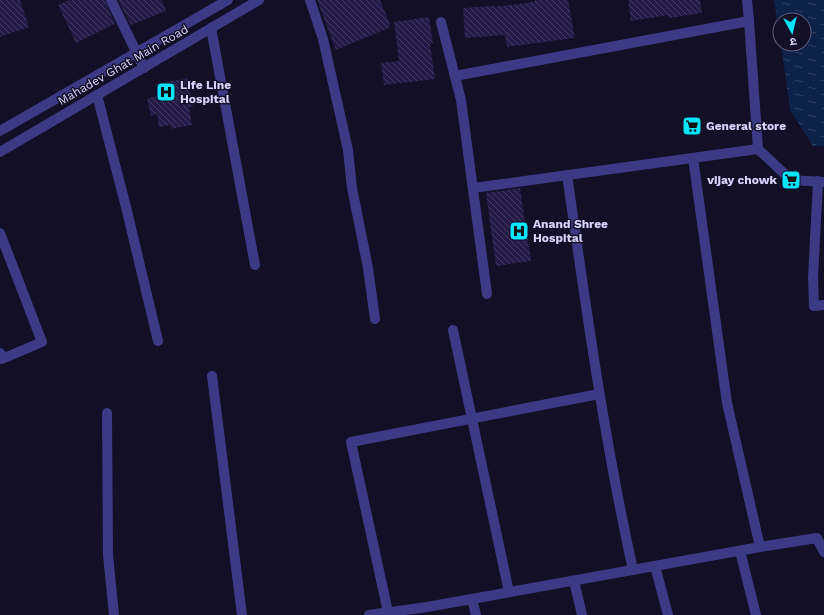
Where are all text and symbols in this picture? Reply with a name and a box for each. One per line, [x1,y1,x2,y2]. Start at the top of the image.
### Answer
north arrow [772,12,812,52]
street label: Mahadev Ghat Main Road [55,22,191,108]
text: उ [789,35,797,48]
place label: Life Line Hospital [180,78,231,106]
hospital icon: Life Line Hospital [155,81,177,103]
supermarket icon: General store [681,115,703,137]
place label: General store [706,119,786,133]
supermarket icon: vijay chowk [780,169,802,191]
place label: vijay chowk [706,173,778,187]
place label: Anand Shree Hospital [533,217,608,245]
hospital icon: Anand Shree Hospital [508,220,530,242]

